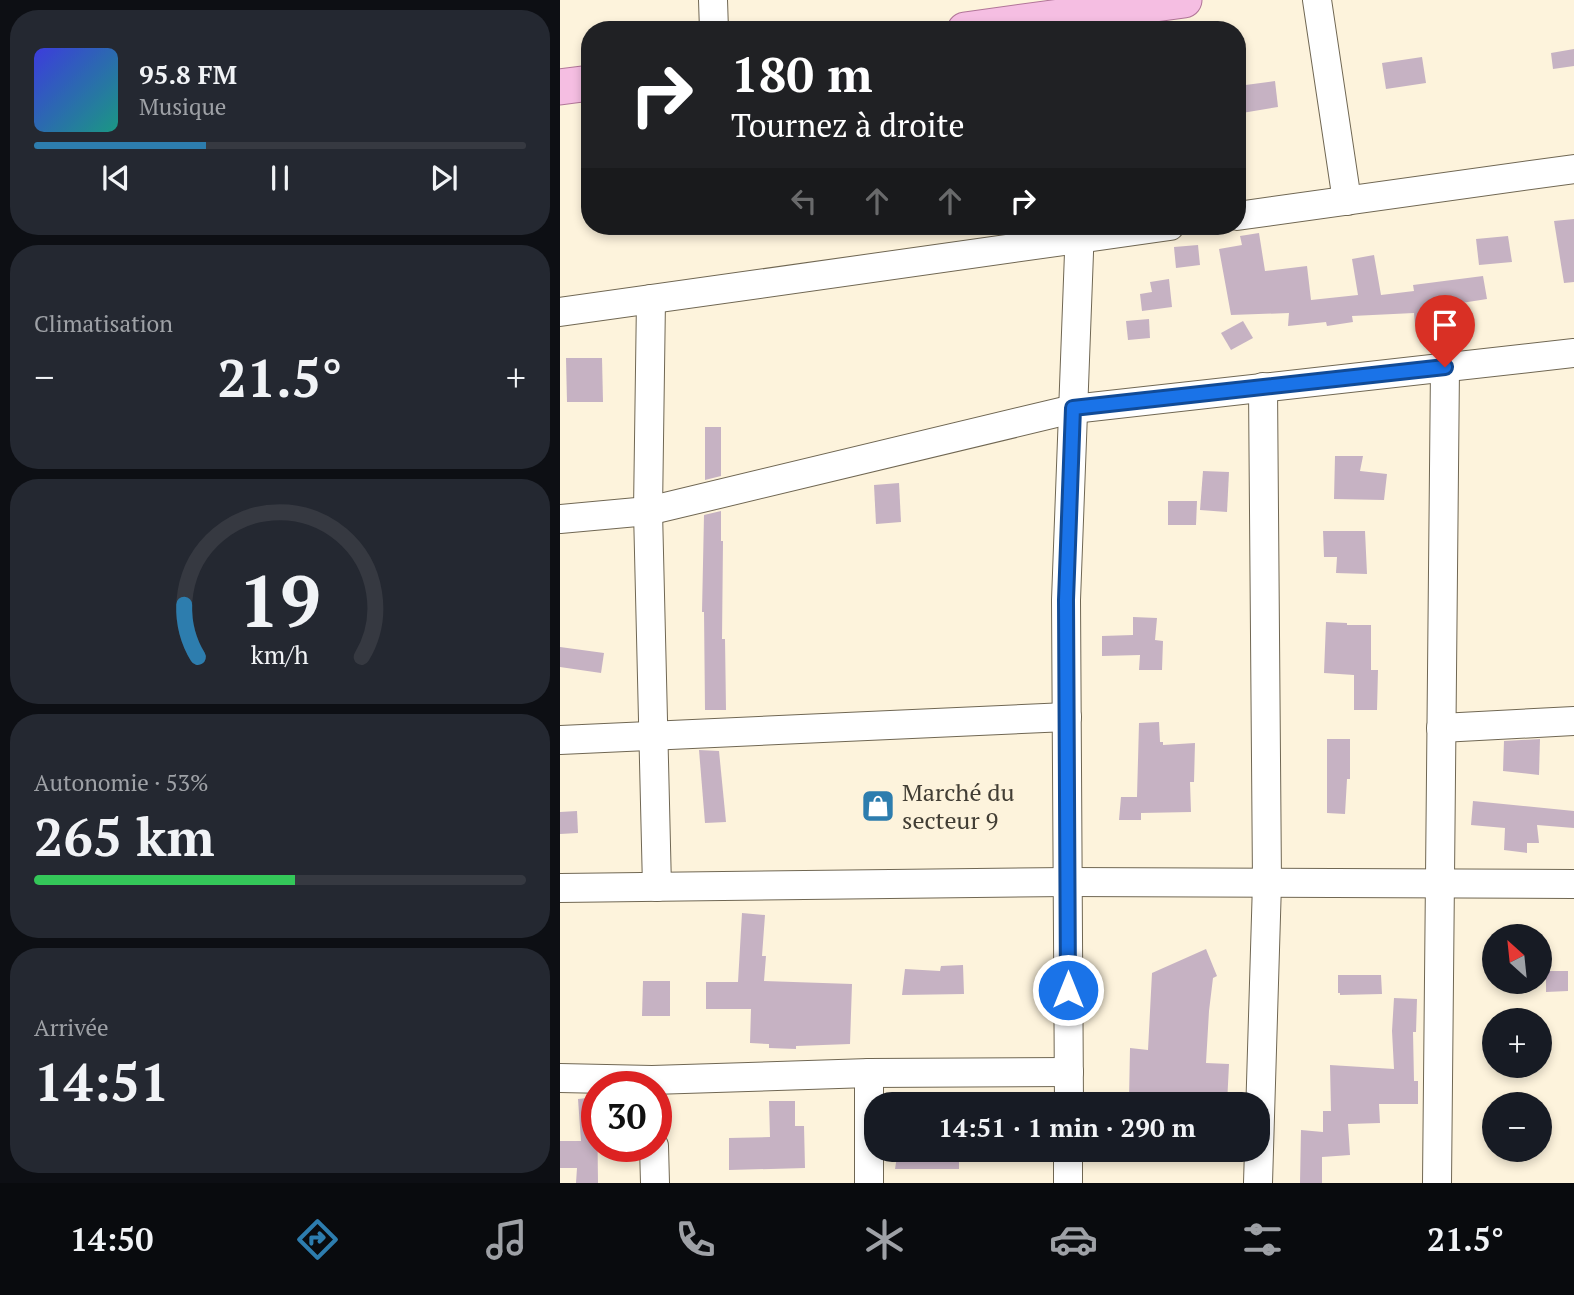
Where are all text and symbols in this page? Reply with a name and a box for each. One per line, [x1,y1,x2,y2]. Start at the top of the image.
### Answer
text: 180 m [731,41,873,106]
icon: right [616,49,707,140]
text: 95.8 FM [139,57,237,91]
text: Musique [139,91,226,122]
text: Tournez à droite [731,104,965,146]
icon: previous [97,159,135,197]
icon: pause [261,159,299,197]
icon: next [425,159,463,197]
icon: left [785,182,823,220]
icon: ahead [858,182,896,220]
icon: ahead [931,182,969,220]
icon: right [1004,182,1042,220]
pin [1415,295,1475,367]
icon: arrive [1426,306,1464,344]
text: Climatisation [34,308,173,339]
text: 21.5° [217,343,343,412]
text: − [34,352,54,402]
text: + [506,352,526,402]
text: 19 [239,552,321,649]
text: km/h [251,638,309,671]
text: Autonomie · 53% [34,767,209,798]
place label: Marché du secteur 9 [902,776,1015,836]
shop icon: Marché du secteur 9 [859,787,897,825]
text: 265 km [34,802,215,871]
north arrow [1482,924,1552,994]
map controls [1482,924,1552,1162]
position arrow [1031,953,1105,1027]
button: + [1482,1008,1552,1078]
text: Arrivée [34,1012,109,1043]
text: 14:51 [34,1047,169,1116]
speed limit sign: 30 [581,1071,672,1162]
button: − [1482,1092,1552,1162]
text: 14:51 · 1 min · 290 m [938,1110,1196,1144]
icon: directions [293,1215,342,1264]
icon: music [482,1215,531,1264]
icon: phone [671,1215,720,1264]
icon: climate [860,1215,909,1264]
icon: car [1049,1215,1098,1264]
icon: filters [1238,1215,1287,1264]
text: 14:50 [70,1218,153,1260]
text: 21.5° [1427,1218,1504,1260]

